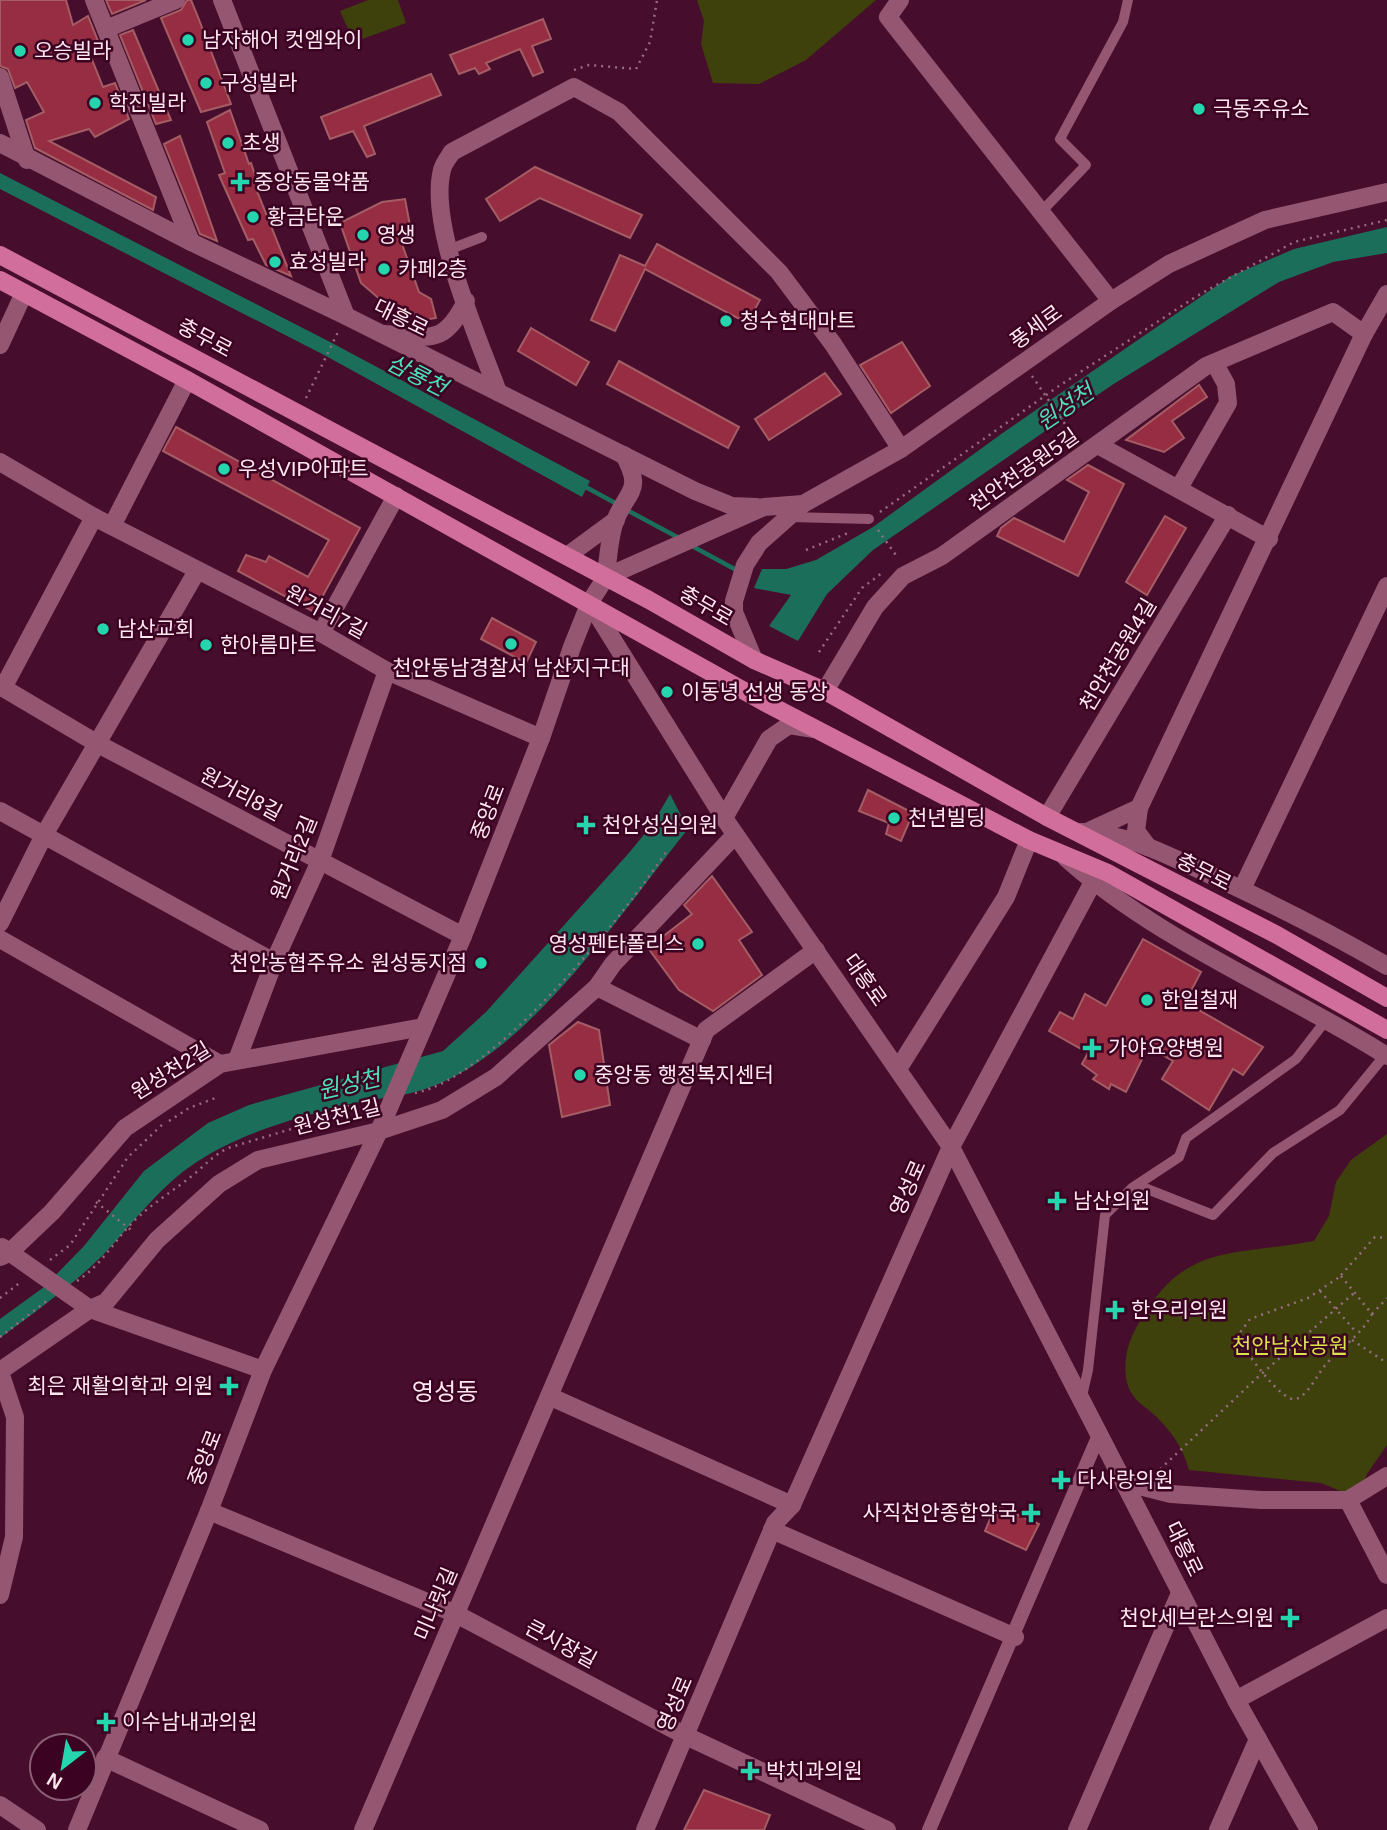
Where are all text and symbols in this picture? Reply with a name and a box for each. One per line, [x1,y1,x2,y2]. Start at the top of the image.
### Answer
place label: 남자해어 컷엠와이 [202,28,362,51]
marker: 남자해어 컷엠와이 [180,32,196,48]
place label: 오승빌라 [34,39,111,62]
marker: 오승빌라 [12,43,28,59]
place label: 구성빌라 [220,71,297,94]
marker: 구성빌라 [198,75,214,91]
place label: 학진빌라 [109,91,186,114]
marker: 학진빌라 [87,95,103,111]
place label: 극동주유소 [1213,97,1310,120]
marker: 극동주유소 [1191,101,1207,117]
place label: 초생 [242,131,281,154]
marker: 초생 [220,135,236,151]
place label: 중앙동물약품 [254,170,370,193]
marker: 중앙동물약품 [232,174,248,190]
place label: 황금타운 [267,205,344,228]
marker: 황금타운 [245,209,261,225]
place label: 영생 [377,223,416,246]
marker: 영생 [355,227,371,243]
place label: 효성빌라 [289,250,366,273]
marker: 효성빌라 [267,254,283,270]
place label: 카페2층 [398,257,468,280]
marker: 카페2층 [376,261,392,277]
street label: 대흥로 [370,295,432,341]
street label: 풍세로 [1005,300,1066,353]
place label: 청수현대마트 [740,309,856,332]
marker: 청수현대마트 [718,313,734,329]
street label: 충무로 [174,314,236,361]
water label: 삼룡천 [383,349,454,402]
water label: 원성천 [1031,377,1101,436]
street label: 천안천공원5길 [965,424,1083,516]
place label: 우성VIP아파트 [238,457,368,480]
marker: 우성VIP아파트 [216,461,232,477]
street label: 원거리7길 [282,581,371,643]
street label: 충무로 [675,581,737,630]
street label: 천안천공원4길 [1075,594,1160,715]
place label: 남산교회 [117,617,194,640]
marker: 남산교회 [95,621,111,637]
place label: 한아름마트 [220,633,317,656]
marker: 천안동남경찰서 남산지구대 [503,636,519,652]
marker: 한아름마트 [198,637,214,653]
place label: 천안동남경찰서 남산지구대 [392,656,630,679]
place label: 이동녕 선생 동상 [681,680,828,703]
marker: 이동녕 선생 동상 [659,684,675,700]
street label: 원거리8길 [197,763,286,825]
street label: 중앙로 [466,781,509,843]
place label: 천년빌딩 [908,806,985,829]
marker: 천년빌딩 [886,810,902,826]
street label: 원거리2길 [266,812,321,903]
place label: 천안성심의원 [602,813,718,836]
marker: 천안성심의원 [576,815,596,835]
street label: 충무로 [1173,848,1235,895]
place label: 영성펜타폴리스 [549,932,684,955]
marker: 영성펜타폴리스 [690,936,706,952]
street label: 대흥로 [839,949,891,1010]
place label: 천안농협주유소 원성동지점 [229,951,467,974]
marker: 천안농협주유소 원성동지점 [473,955,489,971]
place label: 한일철재 [1161,988,1238,1011]
marker: 한일철재 [1139,992,1155,1008]
place label: 가야요양병원 [1108,1036,1224,1059]
street label: 원성천2길 [127,1037,215,1104]
marker: 가야요양병원 [1082,1038,1102,1058]
place label: 중앙동 행정복지센터 [594,1063,774,1086]
water label: 원성천 [315,1064,386,1104]
marker: 중앙동 행정복지센터 [572,1067,588,1083]
street label: 원성천1길 [291,1095,383,1138]
street label: 영성로 [885,1157,930,1219]
place label: 남산의원 [1073,1189,1150,1212]
marker: 남산의원 [1047,1191,1067,1211]
place label: 한우리의원 [1131,1298,1228,1321]
marker: 한우리의원 [1105,1300,1125,1320]
park label: 천안남산공원 [1232,1334,1348,1357]
place label: 최은 재활의학과 의원 [27,1374,213,1397]
marker: 최은 재활의학과 의원 [219,1376,239,1396]
district label: 영성동 [412,1378,478,1405]
street label: 중앙로 [183,1427,226,1489]
place label: 다사랑의원 [1077,1468,1174,1491]
marker: 다사랑의원 [1051,1470,1071,1490]
place label: 사직천안종합약국 [862,1501,1017,1524]
marker: 사직천안종합약국 [1023,1505,1039,1521]
street label: 대흥로 [1161,1518,1207,1580]
street label: 미나릿길 [410,1564,461,1644]
place label: 천안세브란스의원 [1119,1606,1274,1629]
marker: 천안세브란스의원 [1280,1608,1300,1628]
street label: 큰시장길 [522,1615,601,1672]
street label: 영성로 [653,1673,696,1735]
place label: 이수남내과의원 [122,1710,257,1733]
marker: 이수남내과의원 [96,1712,116,1732]
north arrow [28,1732,98,1802]
place label: 박치과의원 [766,1759,863,1782]
marker: 박치과의원 [740,1761,760,1781]
text: N [43,1769,66,1794]

